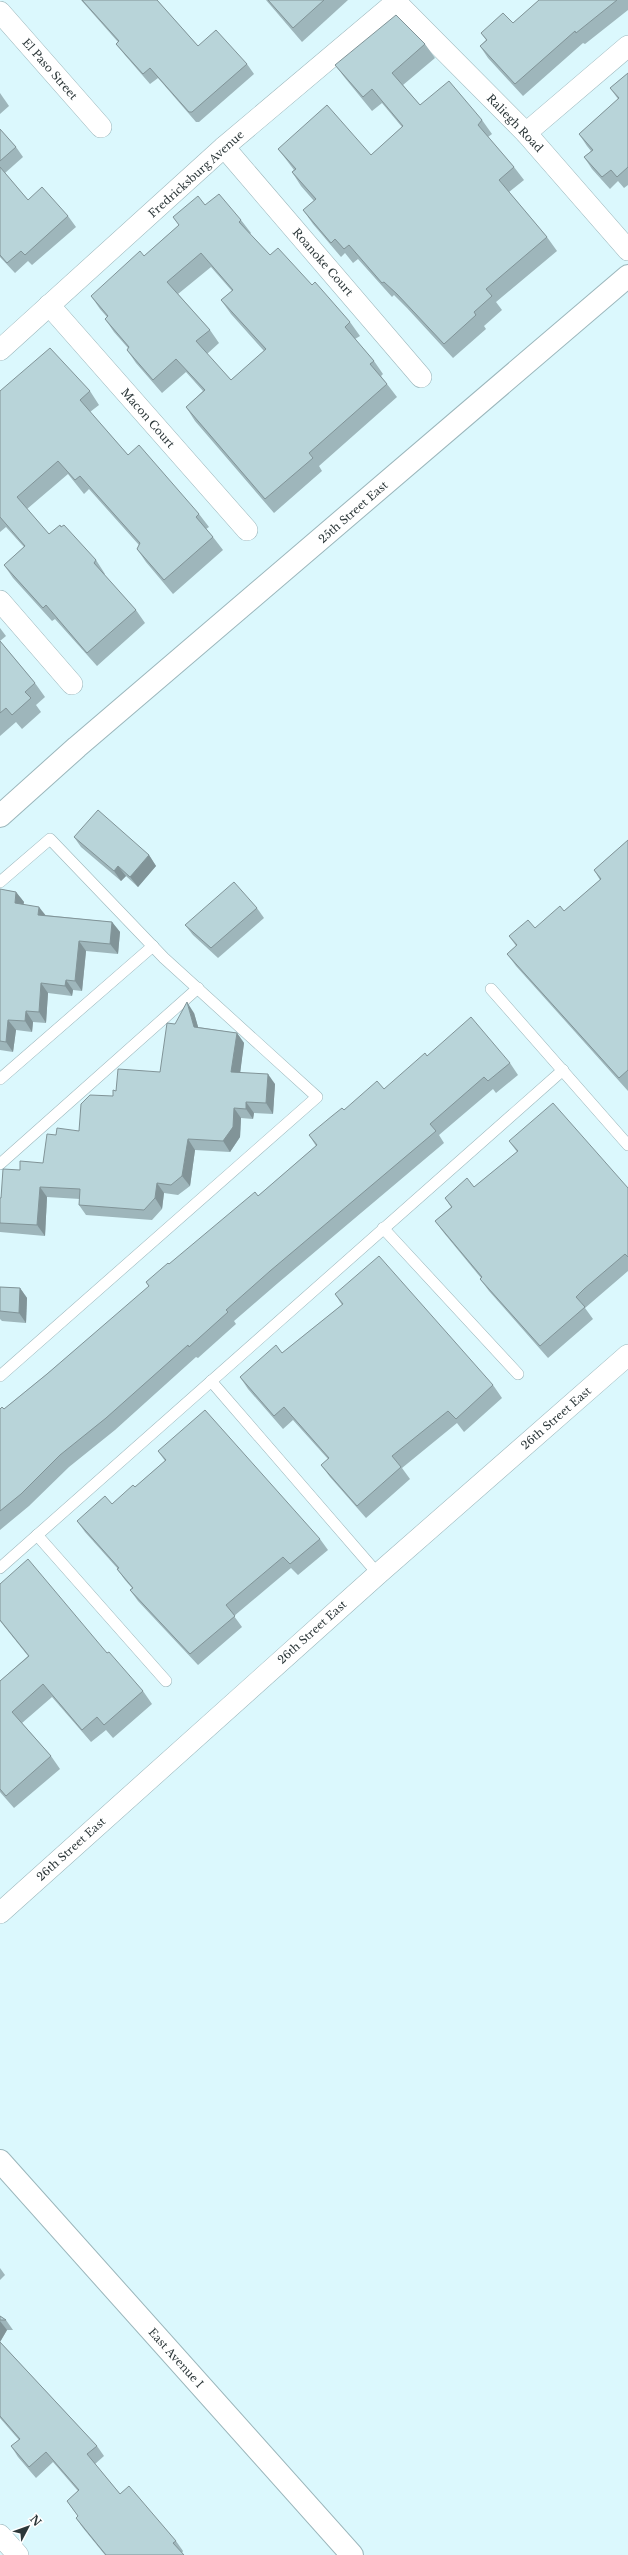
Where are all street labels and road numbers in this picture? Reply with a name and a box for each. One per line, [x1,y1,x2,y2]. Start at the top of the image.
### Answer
street label: El Paso Street [20,35,81,103]
street label: Raliegh Road [484,91,546,155]
street label: Fredricksburg Avenue [145,127,247,221]
street label: Roanoke Court [290,225,357,299]
street label: Macon Court [118,385,178,451]
street label: 25th Street East [315,478,391,546]
street label: 26th Street East [518,1383,595,1452]
street label: 26th Street East [275,1597,350,1667]
street label: 26th Street East [34,1814,109,1884]
street label: East Avenue I [146,2325,207,2391]

